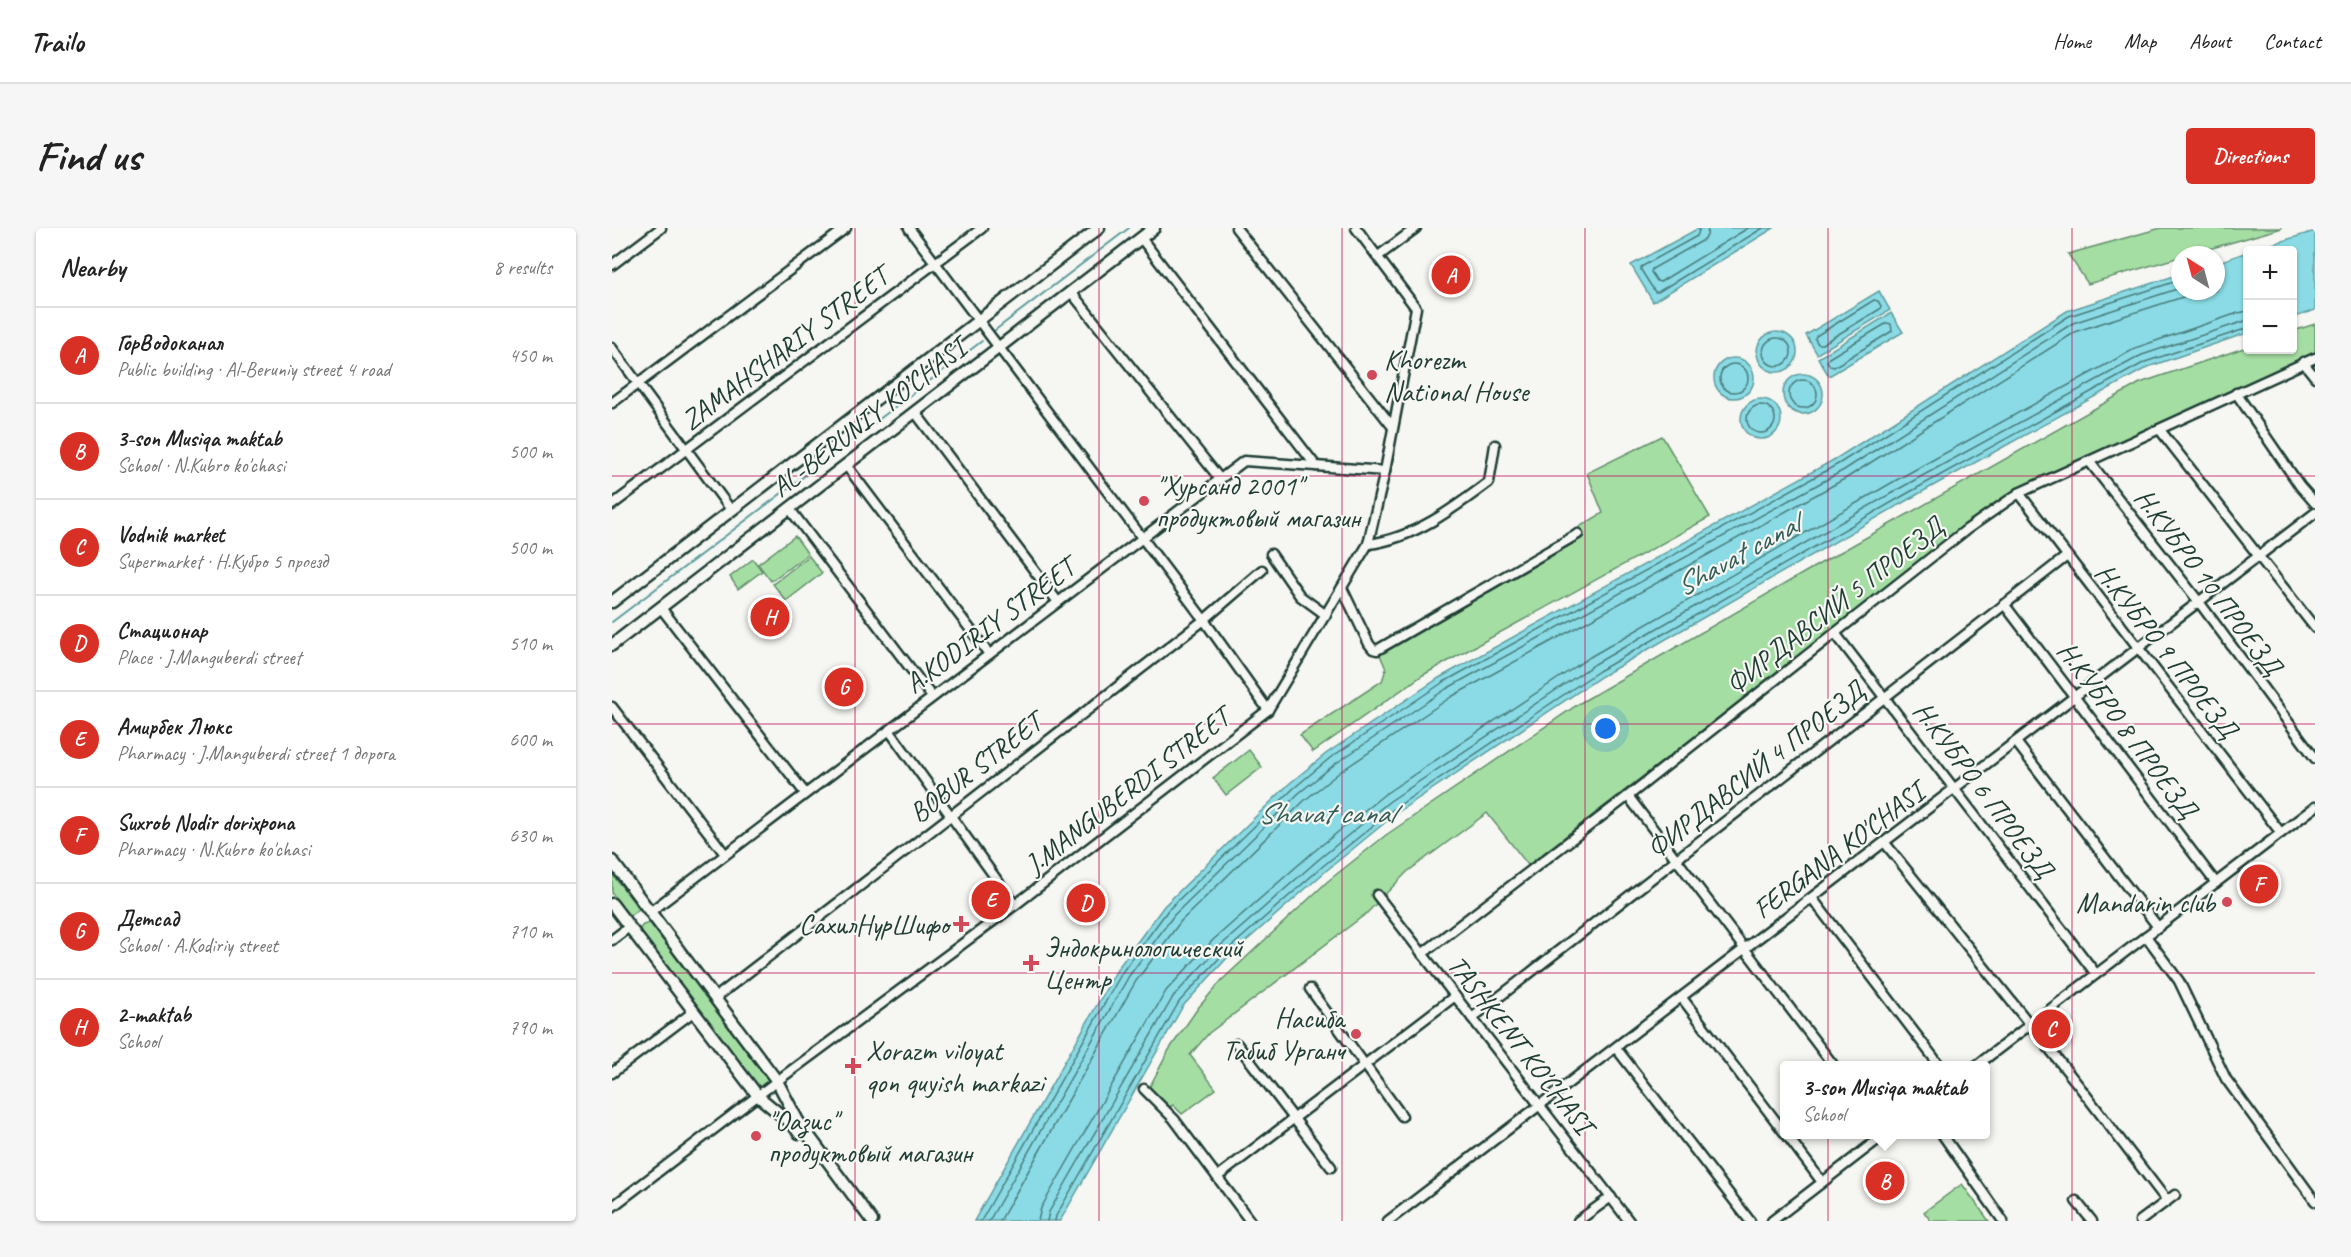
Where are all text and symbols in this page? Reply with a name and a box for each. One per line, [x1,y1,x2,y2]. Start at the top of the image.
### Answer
text: Trailo [30,24,84,59]
text: Home [2053,28,2091,54]
text: Map [2124,28,2156,54]
text: About [2189,28,2231,54]
text: Contact [2264,28,2321,54]
button: Directions [2186,128,2315,184]
text: Find us [36,130,141,183]
north arrow [2171,246,2225,300]
map controls [2243,246,2297,354]
button: + [2243,246,2297,300]
text: Nearby [60,251,125,284]
pin: A [1432,252,1470,298]
text: 8 results [493,255,552,280]
street label: ZAMAHSHARIY STREET [674,255,900,438]
button: − [2243,300,2297,354]
street label: AL-BERUNIY KO’CHASI [764,327,977,504]
text: ГорВодоканал [117,329,223,357]
place label: Khorezm National House [1384,342,1530,409]
text: A [74,343,85,368]
text: 450 m [509,343,552,368]
text: Public building · Al-Beruniy street 4 road [117,357,390,382]
marker: Khorezm National House [1365,368,1379,382]
text: 3-son Musiqa maktab [117,425,282,453]
text: B [74,439,85,464]
text: 500 m [509,439,552,464]
text: School · N.Kubro ko'chasi [117,453,285,478]
place label: "Хурсанд 2001" продуктовый магазин [1156,468,1362,535]
street label: Н.КУБРО 10 ПРОЕЗД [2127,481,2292,684]
marker: "Хурсанд 2001" продуктовый магазин [1137,494,1151,508]
water label: Shavat canal [1668,501,1814,605]
street label: ФИРДАВСИЙ 5 ПРОЕЗД [1718,508,1952,701]
text: Vodnik market [117,521,224,549]
text: C [75,535,84,560]
text: 500 m [509,535,552,560]
street label: A.KODIRIY STREET [897,546,1087,701]
text: Supermarket · Н.Кубро 5 проезд [117,549,328,574]
street label: Н.КУБРО 9 ПРОЕЗД [2088,556,2247,747]
pin: H [750,594,790,640]
text: Стационар [117,617,207,645]
text: D [74,631,85,656]
text: 510 m [509,631,552,656]
street label: Н.КУБРО 8 ПРОЕЗД [2050,634,2207,827]
text: Place · J.Manguberdi street [117,645,301,670]
pin: G [824,664,864,710]
street label: ФИРДАВСИЙ 4 ПРОЕЗД [1639,672,1873,865]
street label: Н.КУБРО 6 ПРОЕЗД [1906,694,2063,887]
street label: J.MANGUBERDI STREET [1016,696,1242,882]
street label: BOBUR STREET [902,701,1054,830]
text: Амирбек Люкс [117,713,232,741]
your location [1591,714,1620,743]
text: E [74,727,85,752]
text: 600 m [509,727,552,752]
text: Pharmacy · J.Manguberdi street 1 дорога [117,741,395,766]
street label: FERGANA KO'CHASI [1746,771,1935,926]
water label: Shavat canal [1258,794,1404,832]
text: Suxrob Nodir dorixpona [117,809,294,837]
text: F [75,823,84,848]
text: 630 m [509,823,552,848]
text: Pharmacy · N.Kubro ko'chasi [117,837,310,862]
pin: F [2240,862,2278,906]
pin: E [972,878,1010,922]
pin: D [1066,880,1106,926]
place label: Mandarin club [2076,885,2217,920]
marker: Mandarin club [2220,895,2234,909]
text: Детсад [117,905,179,933]
place label: СахилНурШифо [799,907,952,942]
marker: СахилНурШифо [954,917,968,931]
text: G [75,919,84,944]
text: 710 m [509,919,552,944]
place label: Эндокринологический Центр [1044,930,1244,997]
text: School · A.Kodiriy street [117,933,278,958]
street label: TASHKENT KO'CHASI [1440,948,1605,1145]
marker: Эндокринологический Центр [1022,954,1040,972]
text: 2-maktab [117,1001,191,1029]
place label: Насиба Табиб Урганч [1222,1001,1347,1068]
pin: C [2032,1006,2070,1052]
text: H [74,1015,85,1040]
text: 790 m [509,1015,552,1040]
marker: Насиба Табиб Урганч [1349,1027,1363,1041]
text: School [117,1029,160,1054]
place label: Xorazm viloyat qon quyish markazi [866,1033,1048,1100]
marker: Xorazm viloyat qon quyish markazi [844,1057,862,1075]
popup [1780,1061,1990,1139]
text: 3-son Musiqa maktab [1803,1074,1967,1102]
text: School [1803,1102,1846,1127]
place label: "Оазис" продуктовый магазин [768,1103,974,1170]
marker: "Оазис" продуктовый магазин [749,1129,763,1143]
pin: B [1866,1158,1904,1204]

